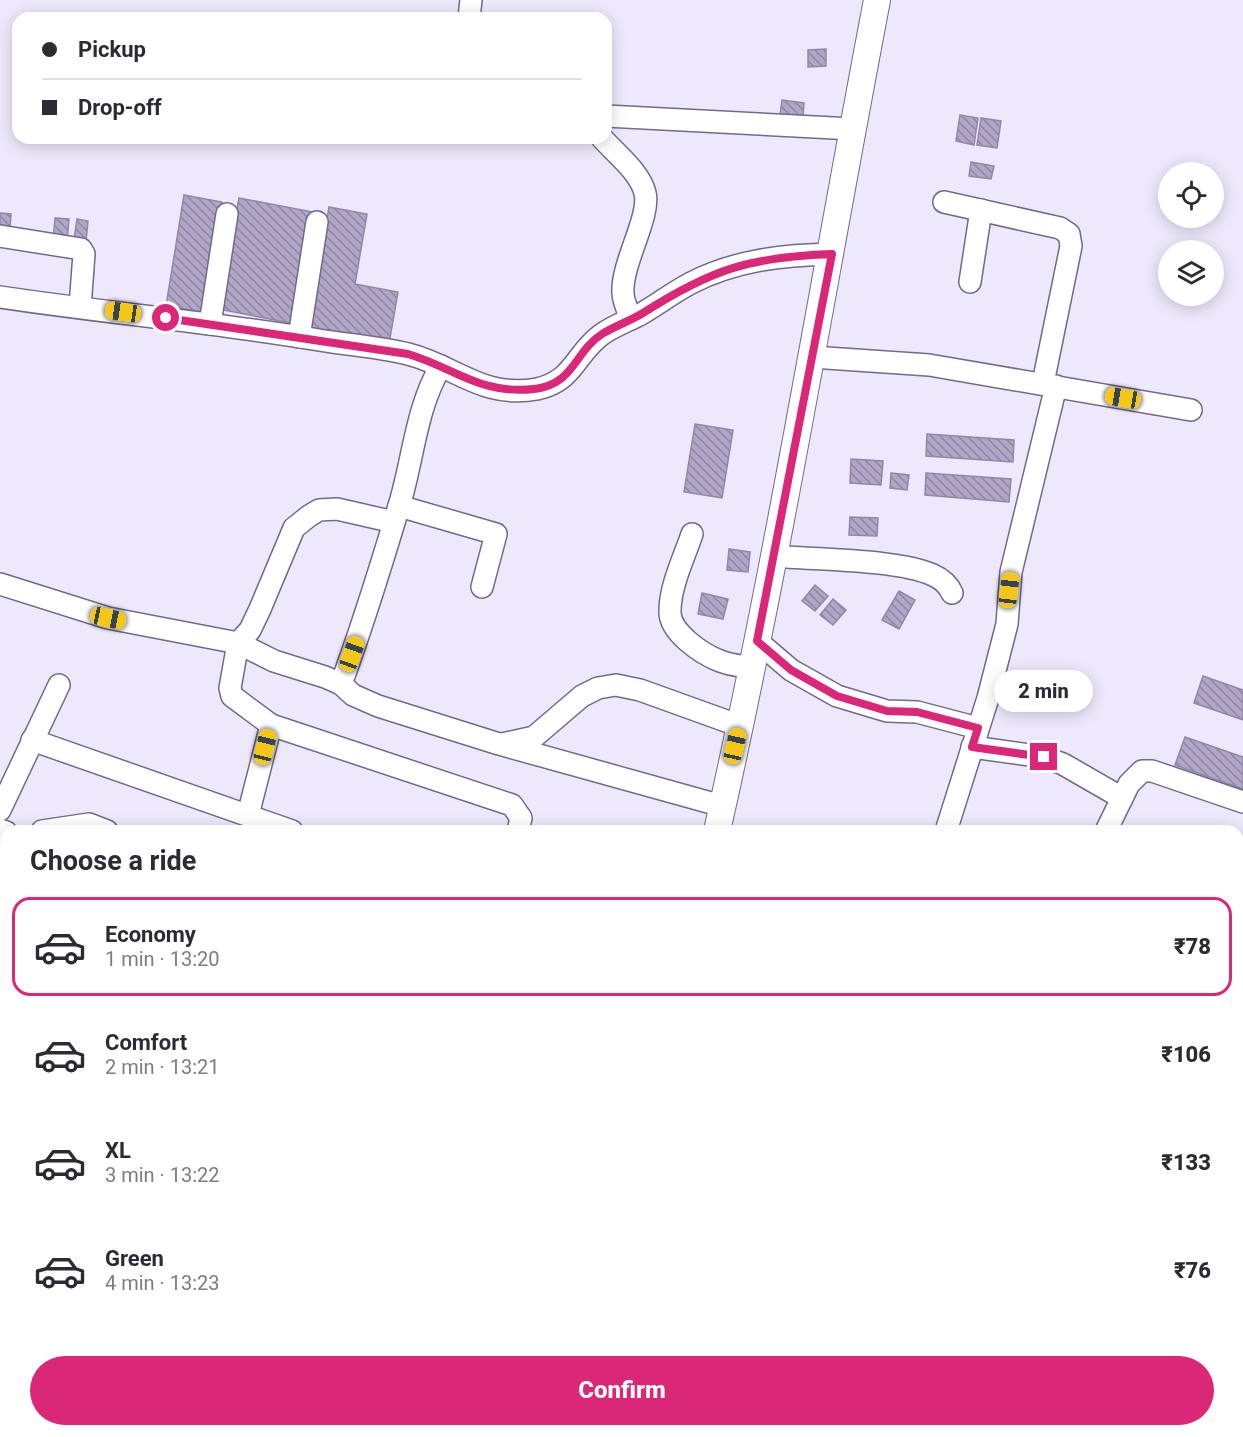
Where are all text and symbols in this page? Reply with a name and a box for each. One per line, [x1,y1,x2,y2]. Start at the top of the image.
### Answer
text: Pickup [78,37,146,62]
text: Drop-off [78,95,162,120]
map controls [1158,162,1224,306]
button: locate [1158,162,1224,228]
button: layers [1158,240,1224,306]
car [104,301,142,323]
route start [152,304,179,331]
car [1104,386,1142,410]
car [998,571,1020,609]
car [89,605,127,631]
car [337,634,367,674]
callout: 2 min [994,670,1094,712]
text: 2 min [1018,679,1069,703]
car [722,726,748,766]
car [252,727,278,767]
route end [1030,743,1057,770]
text: Choose a ride [30,845,196,877]
icon: car [33,920,87,974]
text: Economy [105,922,196,947]
text: ₹78 [1174,934,1211,959]
text: 1 min · 13:20 [105,947,220,971]
icon: car [33,1028,87,1082]
text: Comfort [105,1030,187,1055]
text: ₹106 [1161,1042,1211,1067]
text: 2 min · 13:21 [105,1055,220,1079]
icon: car [33,1136,87,1190]
text: XL [105,1138,131,1163]
text: ₹133 [1161,1150,1211,1175]
text: 3 min · 13:22 [105,1163,220,1187]
icon: car [33,1244,87,1298]
text: Green [105,1246,164,1271]
text: ₹76 [1174,1258,1211,1283]
text: 4 min · 13:23 [105,1271,220,1295]
button: Confirm [30,1356,1214,1425]

